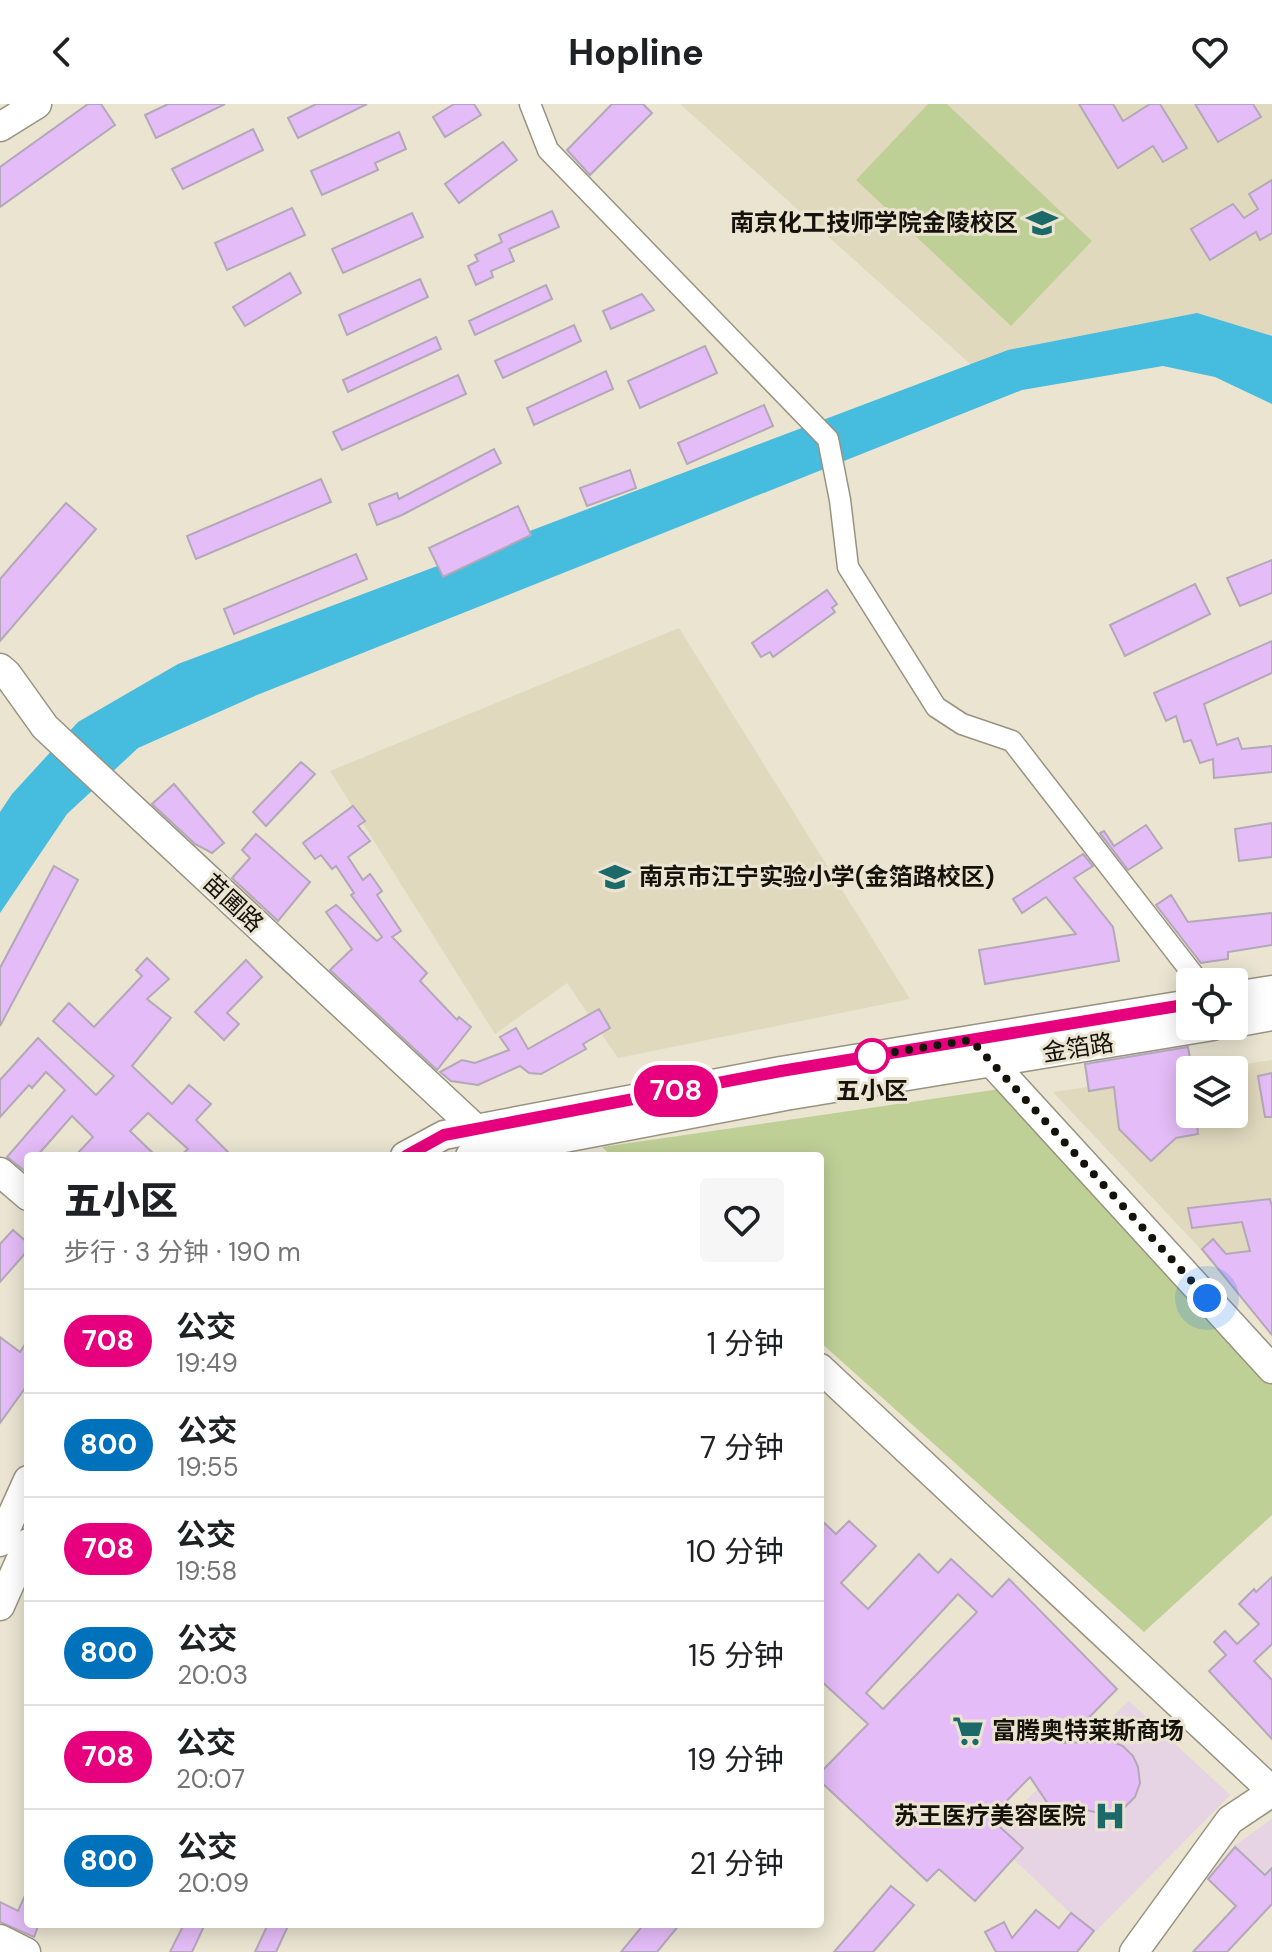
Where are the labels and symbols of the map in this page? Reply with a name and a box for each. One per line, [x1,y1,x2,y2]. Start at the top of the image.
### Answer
school or university icon: 南京化工技师学院金陵校区 [1025,206,1059,240]
place label: 南京化工技师学院金陵校区 [730,207,1018,238]
school or university icon: 南京市江宁实验小学(金箔路校区) [598,860,632,894]
place label: 南京市江宁实验小学(金箔路校区) [639,861,994,892]
street label: 苗圃路 [196,867,270,939]
street label: 金箔路 [1040,1027,1116,1068]
marker: 五小区 [855,1039,889,1073]
line badge: 708 [630,1065,722,1117]
place label: 五小区 [836,1075,908,1106]
your location [1187,1278,1227,1318]
supermarket icon: 富腾奥特莱斯商场 [951,1714,985,1748]
place label: 富腾奥特莱斯商场 [992,1715,1184,1746]
hospital icon: 苏王医疗美容医院 [1093,1799,1127,1833]
place label: 苏王医疗美容医院 [894,1800,1086,1831]

